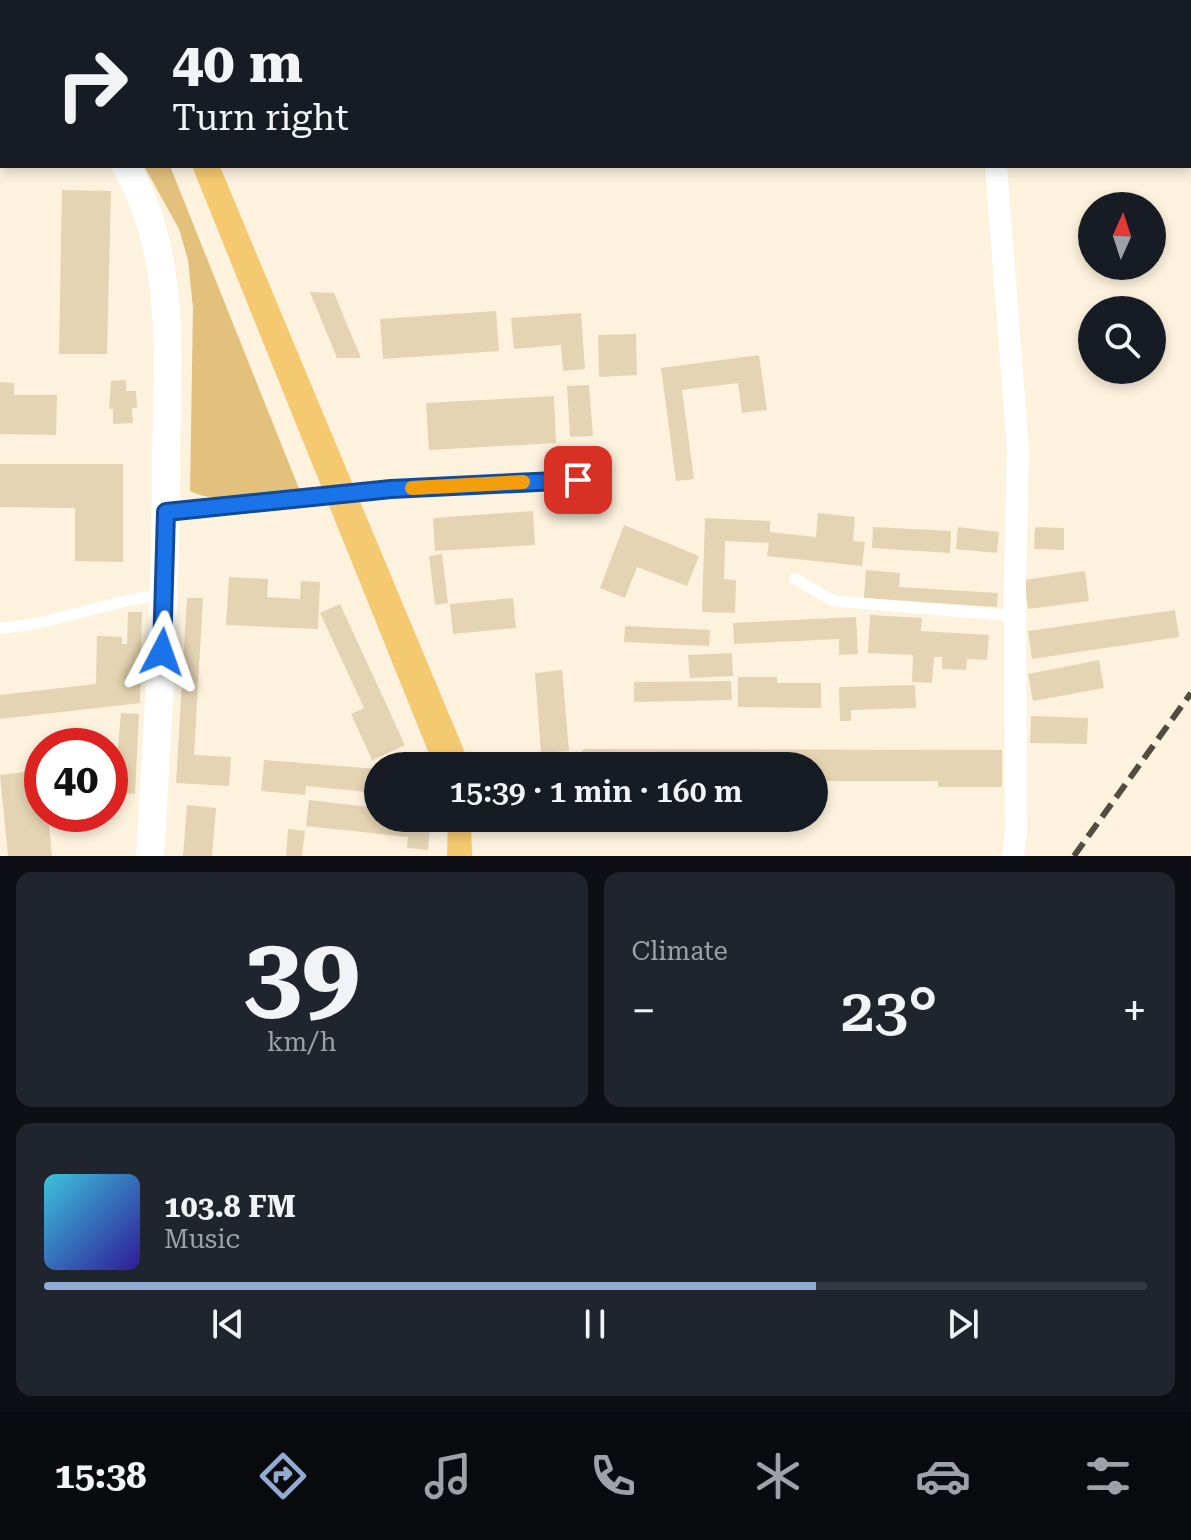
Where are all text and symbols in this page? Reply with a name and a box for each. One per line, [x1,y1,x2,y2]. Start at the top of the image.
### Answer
text: 40 m [172,30,303,96]
icon: right [40,32,144,136]
text: Turn right [172,97,349,139]
north arrow [1078,192,1166,280]
map controls [1078,192,1166,384]
button: search [1078,296,1166,384]
pin [544,446,612,514]
icon: arrive [556,458,600,502]
position arrow [120,610,204,694]
speed limit sign: 40 [24,728,128,832]
text: 15:39 · 1 min · 160 m [450,774,742,809]
text: 39 [244,914,360,1035]
text: Climate [632,936,728,966]
text: 23° [841,975,938,1046]
text: − [632,985,656,1037]
text: + [1122,985,1147,1037]
text: km/h [267,1027,337,1057]
text: 103.8 FM [164,1189,296,1224]
text: Music [164,1224,240,1254]
icon: previous [206,1302,250,1346]
icon: pause [573,1302,617,1346]
icon: next [941,1302,985,1346]
icon: directions [255,1448,311,1504]
icon: music [420,1448,476,1504]
icon: phone [585,1448,641,1504]
icon: climate [750,1448,806,1504]
icon: car [915,1448,971,1504]
icon: filters [1080,1448,1136,1504]
text: 15:38 [55,1455,146,1497]

